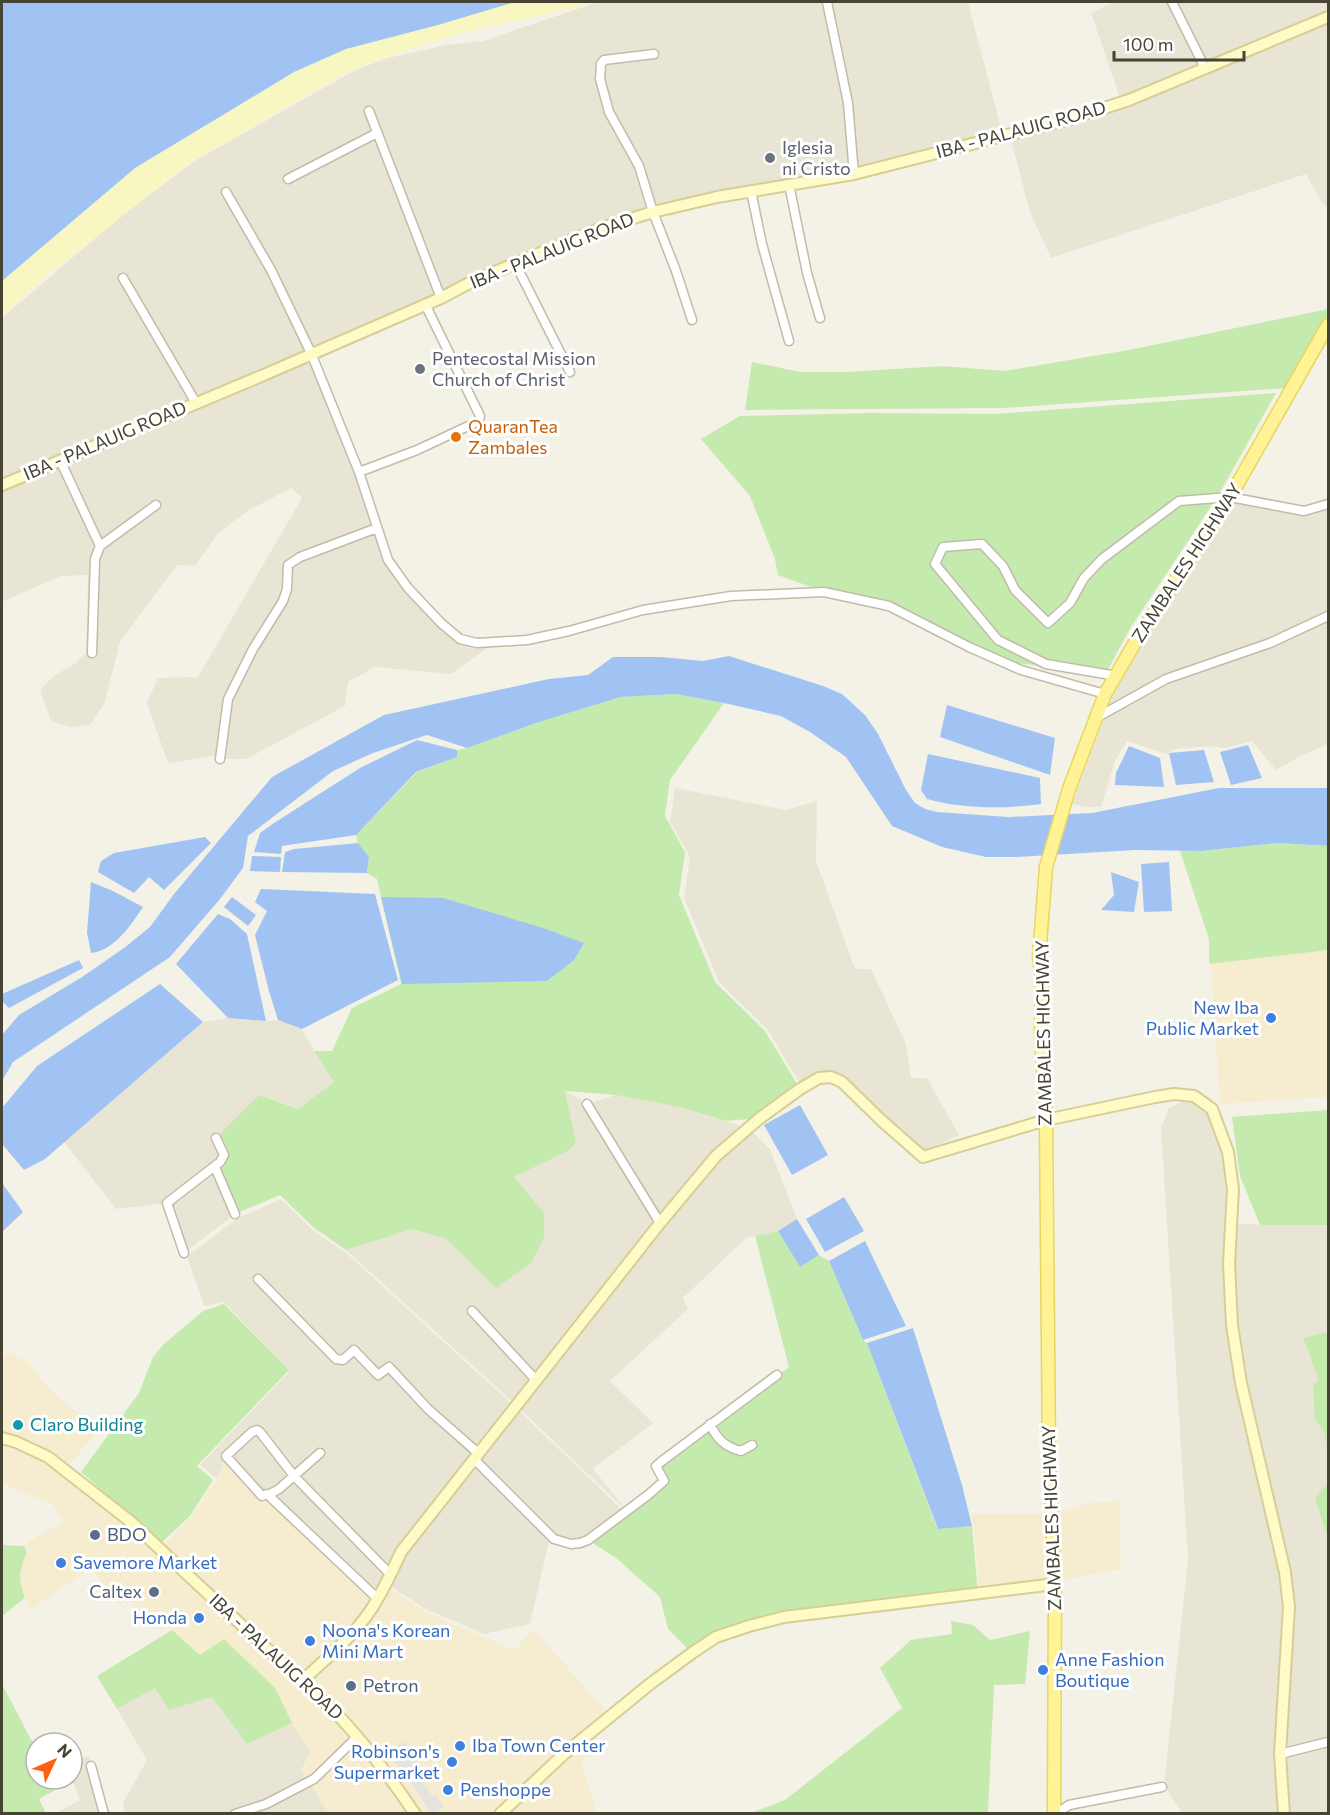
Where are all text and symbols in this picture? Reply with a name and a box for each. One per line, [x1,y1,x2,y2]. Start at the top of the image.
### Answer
scale bar [1114,24,1244,62]
text: 100 m [1123,33,1173,55]
street label: IBA - PALAUIG ROAD [933,96,1108,162]
place label: Iglesia ni Cristo [782,136,851,179]
marker: Iglesia ni Cristo [763,151,777,165]
street label: IBA - PALAUIG ROAD [466,207,637,293]
place label: Pentecostal Mission Church of Christ [432,347,596,390]
marker: Pentecostal Mission Church of Christ [413,362,427,376]
street label: IBA - PALAUIG ROAD [20,396,189,484]
place label: QuaranTea Zambales [468,415,558,458]
marker: QuaranTea Zambales [449,430,463,444]
street label: ZAMBALES HIGHWAY [1126,478,1246,646]
street label: ZAMBALES HIGHWAY [1030,940,1056,1126]
place label: New Iba Public Market [1146,996,1259,1039]
marker: New Iba Public Market [1264,1011,1278,1025]
place label: Claro Building [30,1413,144,1435]
marker: Claro Building [11,1418,25,1432]
street label: ZAMBALES HIGHWAY [1037,1425,1065,1611]
place label: BDO [107,1523,147,1545]
marker: BDO [88,1528,102,1542]
place label: Savemore Market [73,1551,217,1573]
marker: Savemore Market [54,1556,68,1570]
place label: Caltex [89,1580,142,1602]
marker: Caltex [147,1585,161,1599]
street label: IBA - PALAUIG ROAD [205,1589,348,1724]
place label: Honda [133,1606,187,1628]
marker: Honda [192,1611,206,1625]
place label: Noona's Korean Mini Mart [322,1619,450,1662]
marker: Noona's Korean Mini Mart [303,1634,317,1648]
place label: Anne Fashion Boutique [1055,1648,1165,1691]
marker: Anne Fashion Boutique [1036,1663,1050,1677]
place label: Petron [363,1674,419,1696]
marker: Petron [344,1679,358,1693]
north arrow [24,1731,84,1791]
place label: Iba Town Center [472,1734,605,1756]
text: N [54,1739,76,1761]
marker: Iba Town Center [453,1739,467,1753]
place label: Robinson's Supermarket [334,1740,440,1783]
marker: Robinson's Supermarket [445,1755,459,1769]
place label: Penshoppe [460,1778,551,1800]
marker: Penshoppe [441,1783,455,1797]

